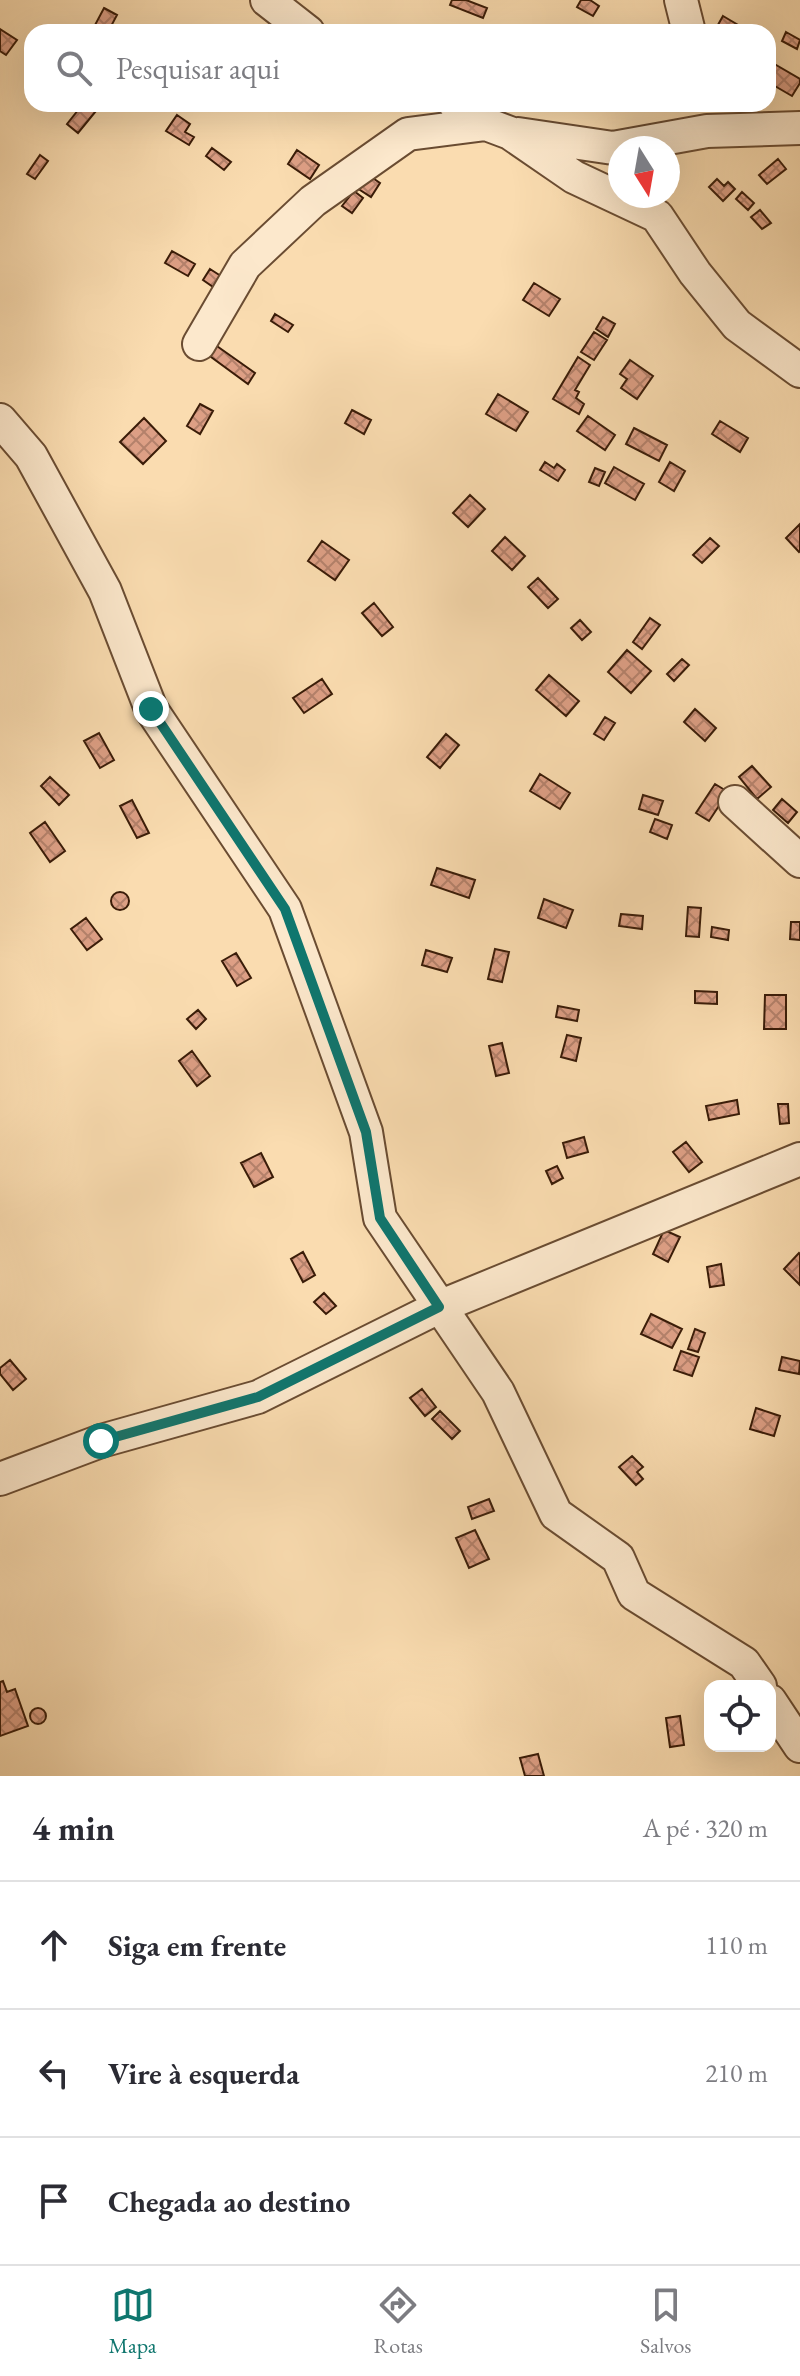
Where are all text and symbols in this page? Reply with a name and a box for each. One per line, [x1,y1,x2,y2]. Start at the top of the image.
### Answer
search box [24,24,776,112]
icon: search [52,46,96,90]
text: Pesquisar aqui [116,49,280,88]
north arrow [608,136,680,208]
route end [133,691,169,727]
route start [83,1423,119,1459]
map controls [704,1680,776,1752]
button: locate [704,1680,776,1752]
text: 4 min [32,1806,115,1850]
text: A pé · 320 m [643,1811,768,1845]
icon: ahead [32,1923,76,1967]
text: Siga em frente [108,1926,286,1965]
text: 110 m [705,1928,768,1962]
icon: left [32,2051,76,2095]
text: Vire à esquerda [108,2054,299,2093]
text: 210 m [705,2056,768,2090]
icon: arrive [32,2179,76,2223]
text: Chegada ao destino [108,2182,350,2221]
tab: Mapa [109,2283,156,2360]
tab: Rotas [374,2283,423,2360]
tab: Salvos [640,2283,691,2360]

